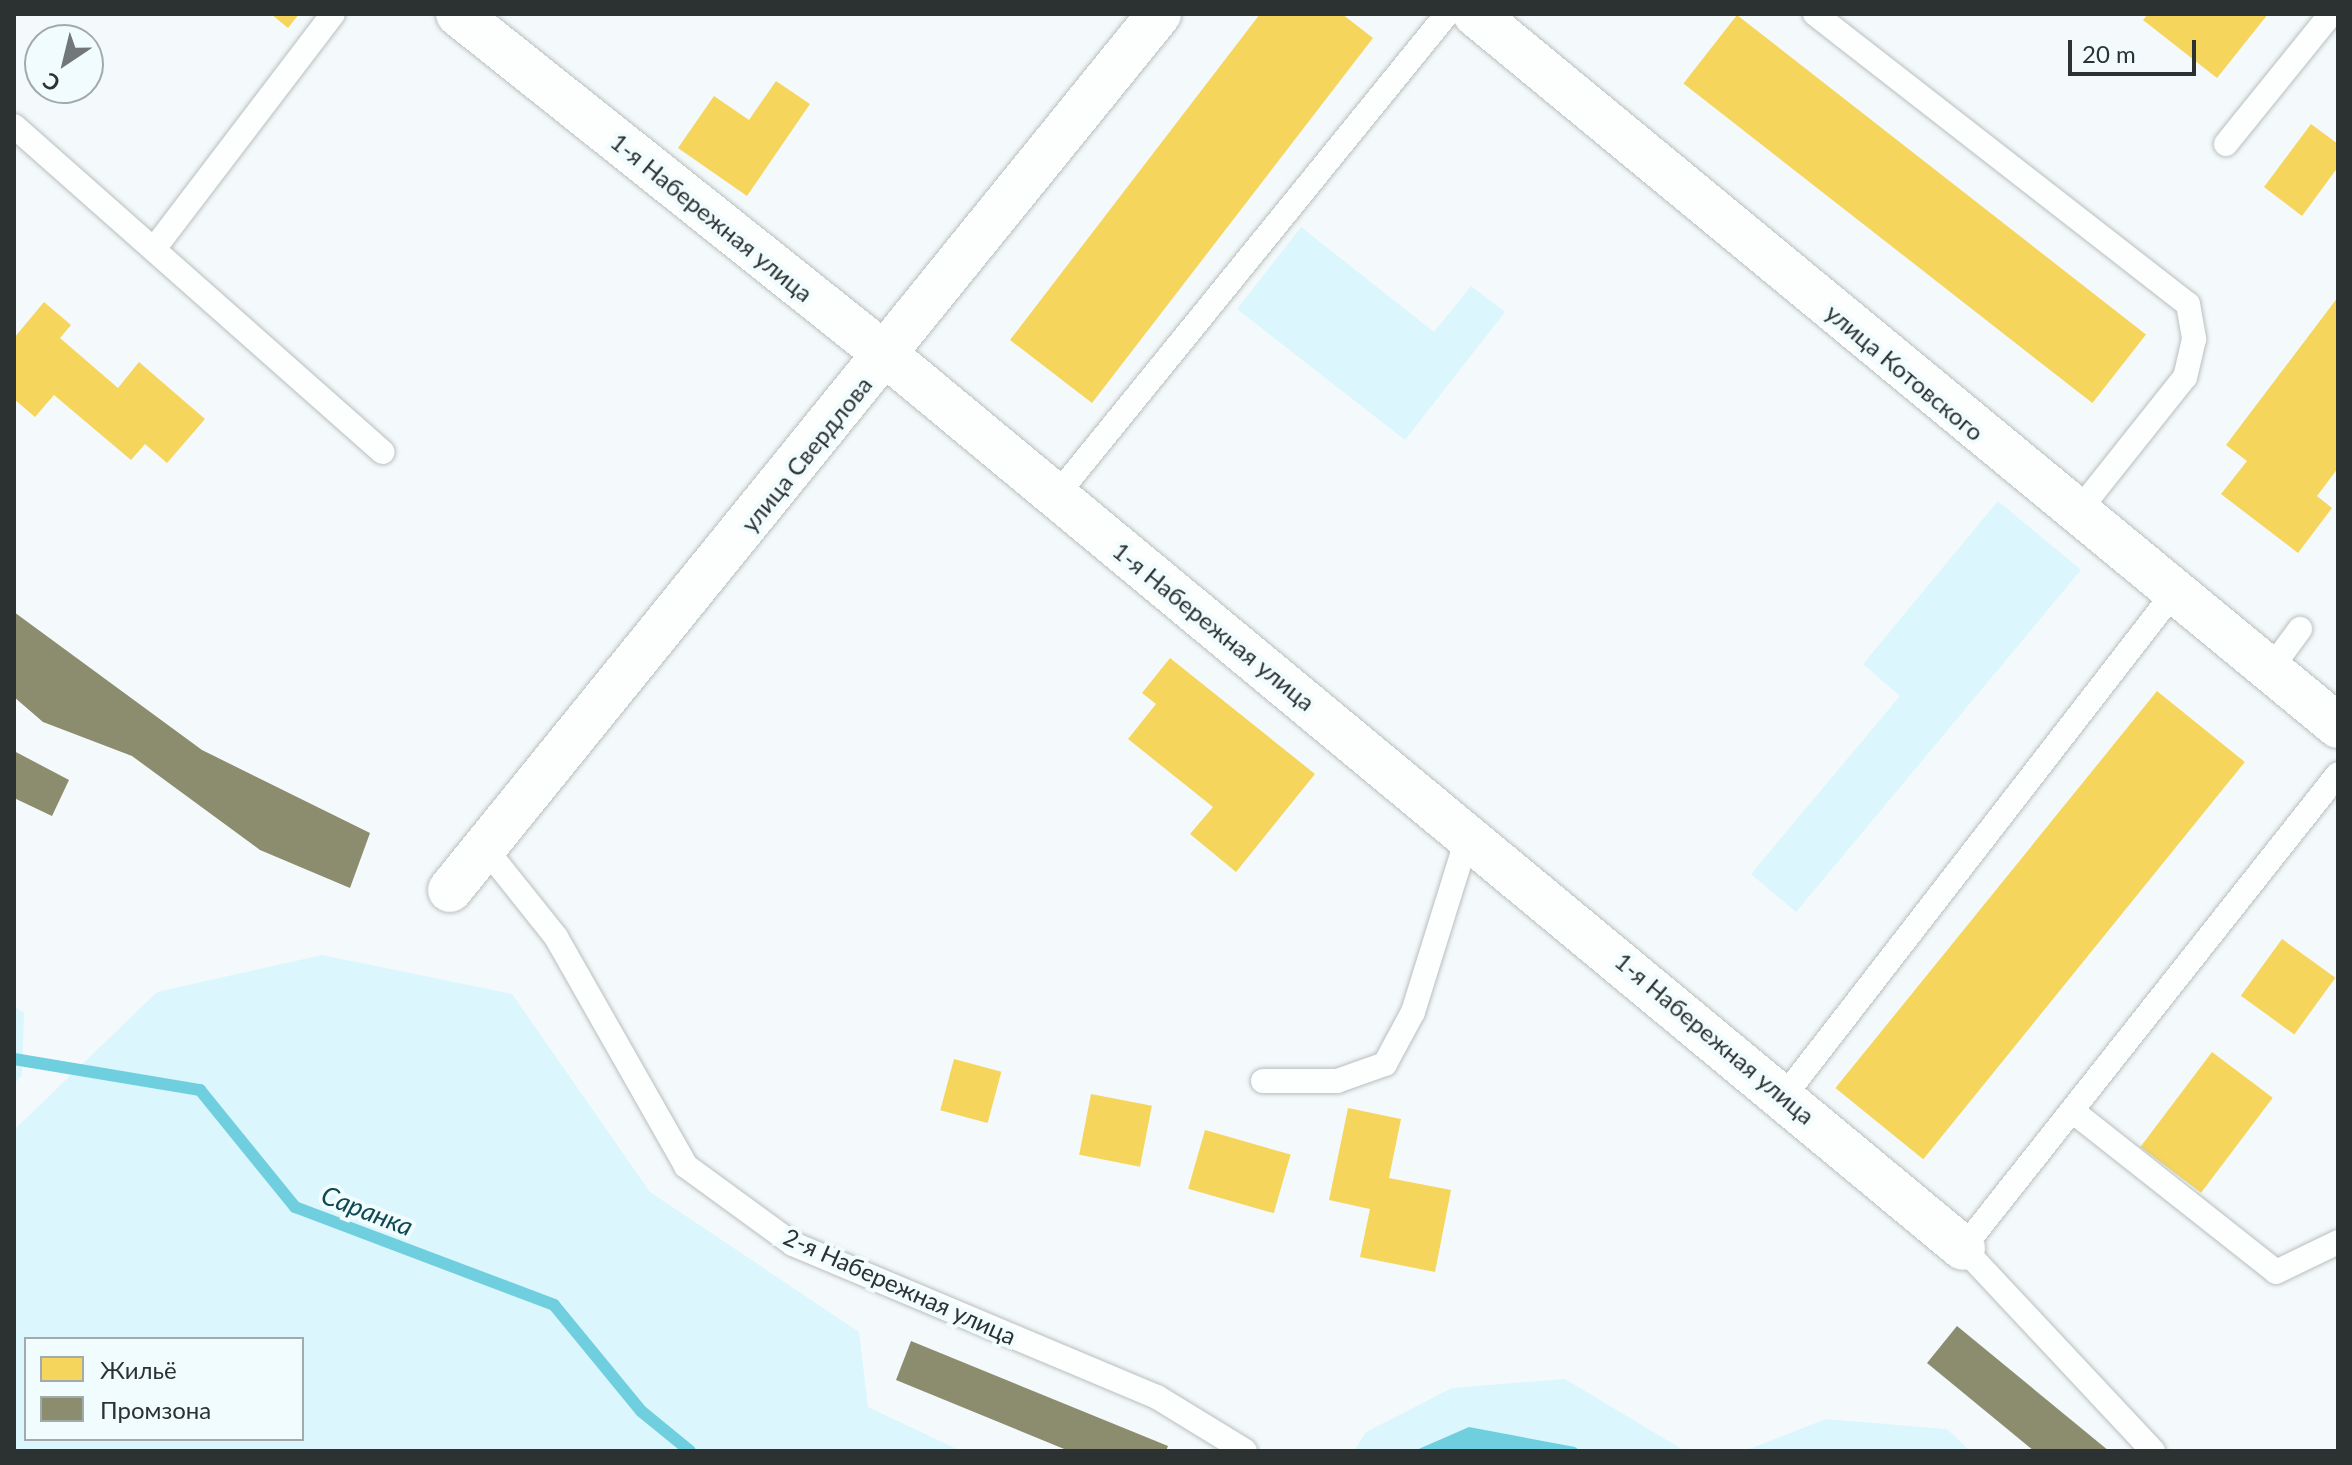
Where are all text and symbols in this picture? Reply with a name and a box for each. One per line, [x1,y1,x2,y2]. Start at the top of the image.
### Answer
north arrow [24,24,104,104]
scale bar [2072,24,2200,74]
text: 20 m [2082,39,2136,68]
text: С [37,67,65,98]
street label: 1-я Набережная улица [605,127,819,307]
street label: улица Котовского [1820,298,1990,446]
street label: улица Свердлова [735,371,877,537]
street label: 1-я Набережная улица [1107,536,1321,716]
street label: 1-я Набережная улица [1609,946,1821,1130]
water label: Саранка [317,1179,417,1243]
street label: 2-я Набережная улица [779,1222,1021,1350]
legend [24,1337,304,1441]
text: Жильё [100,1355,177,1384]
text: Промзона [100,1395,211,1424]

